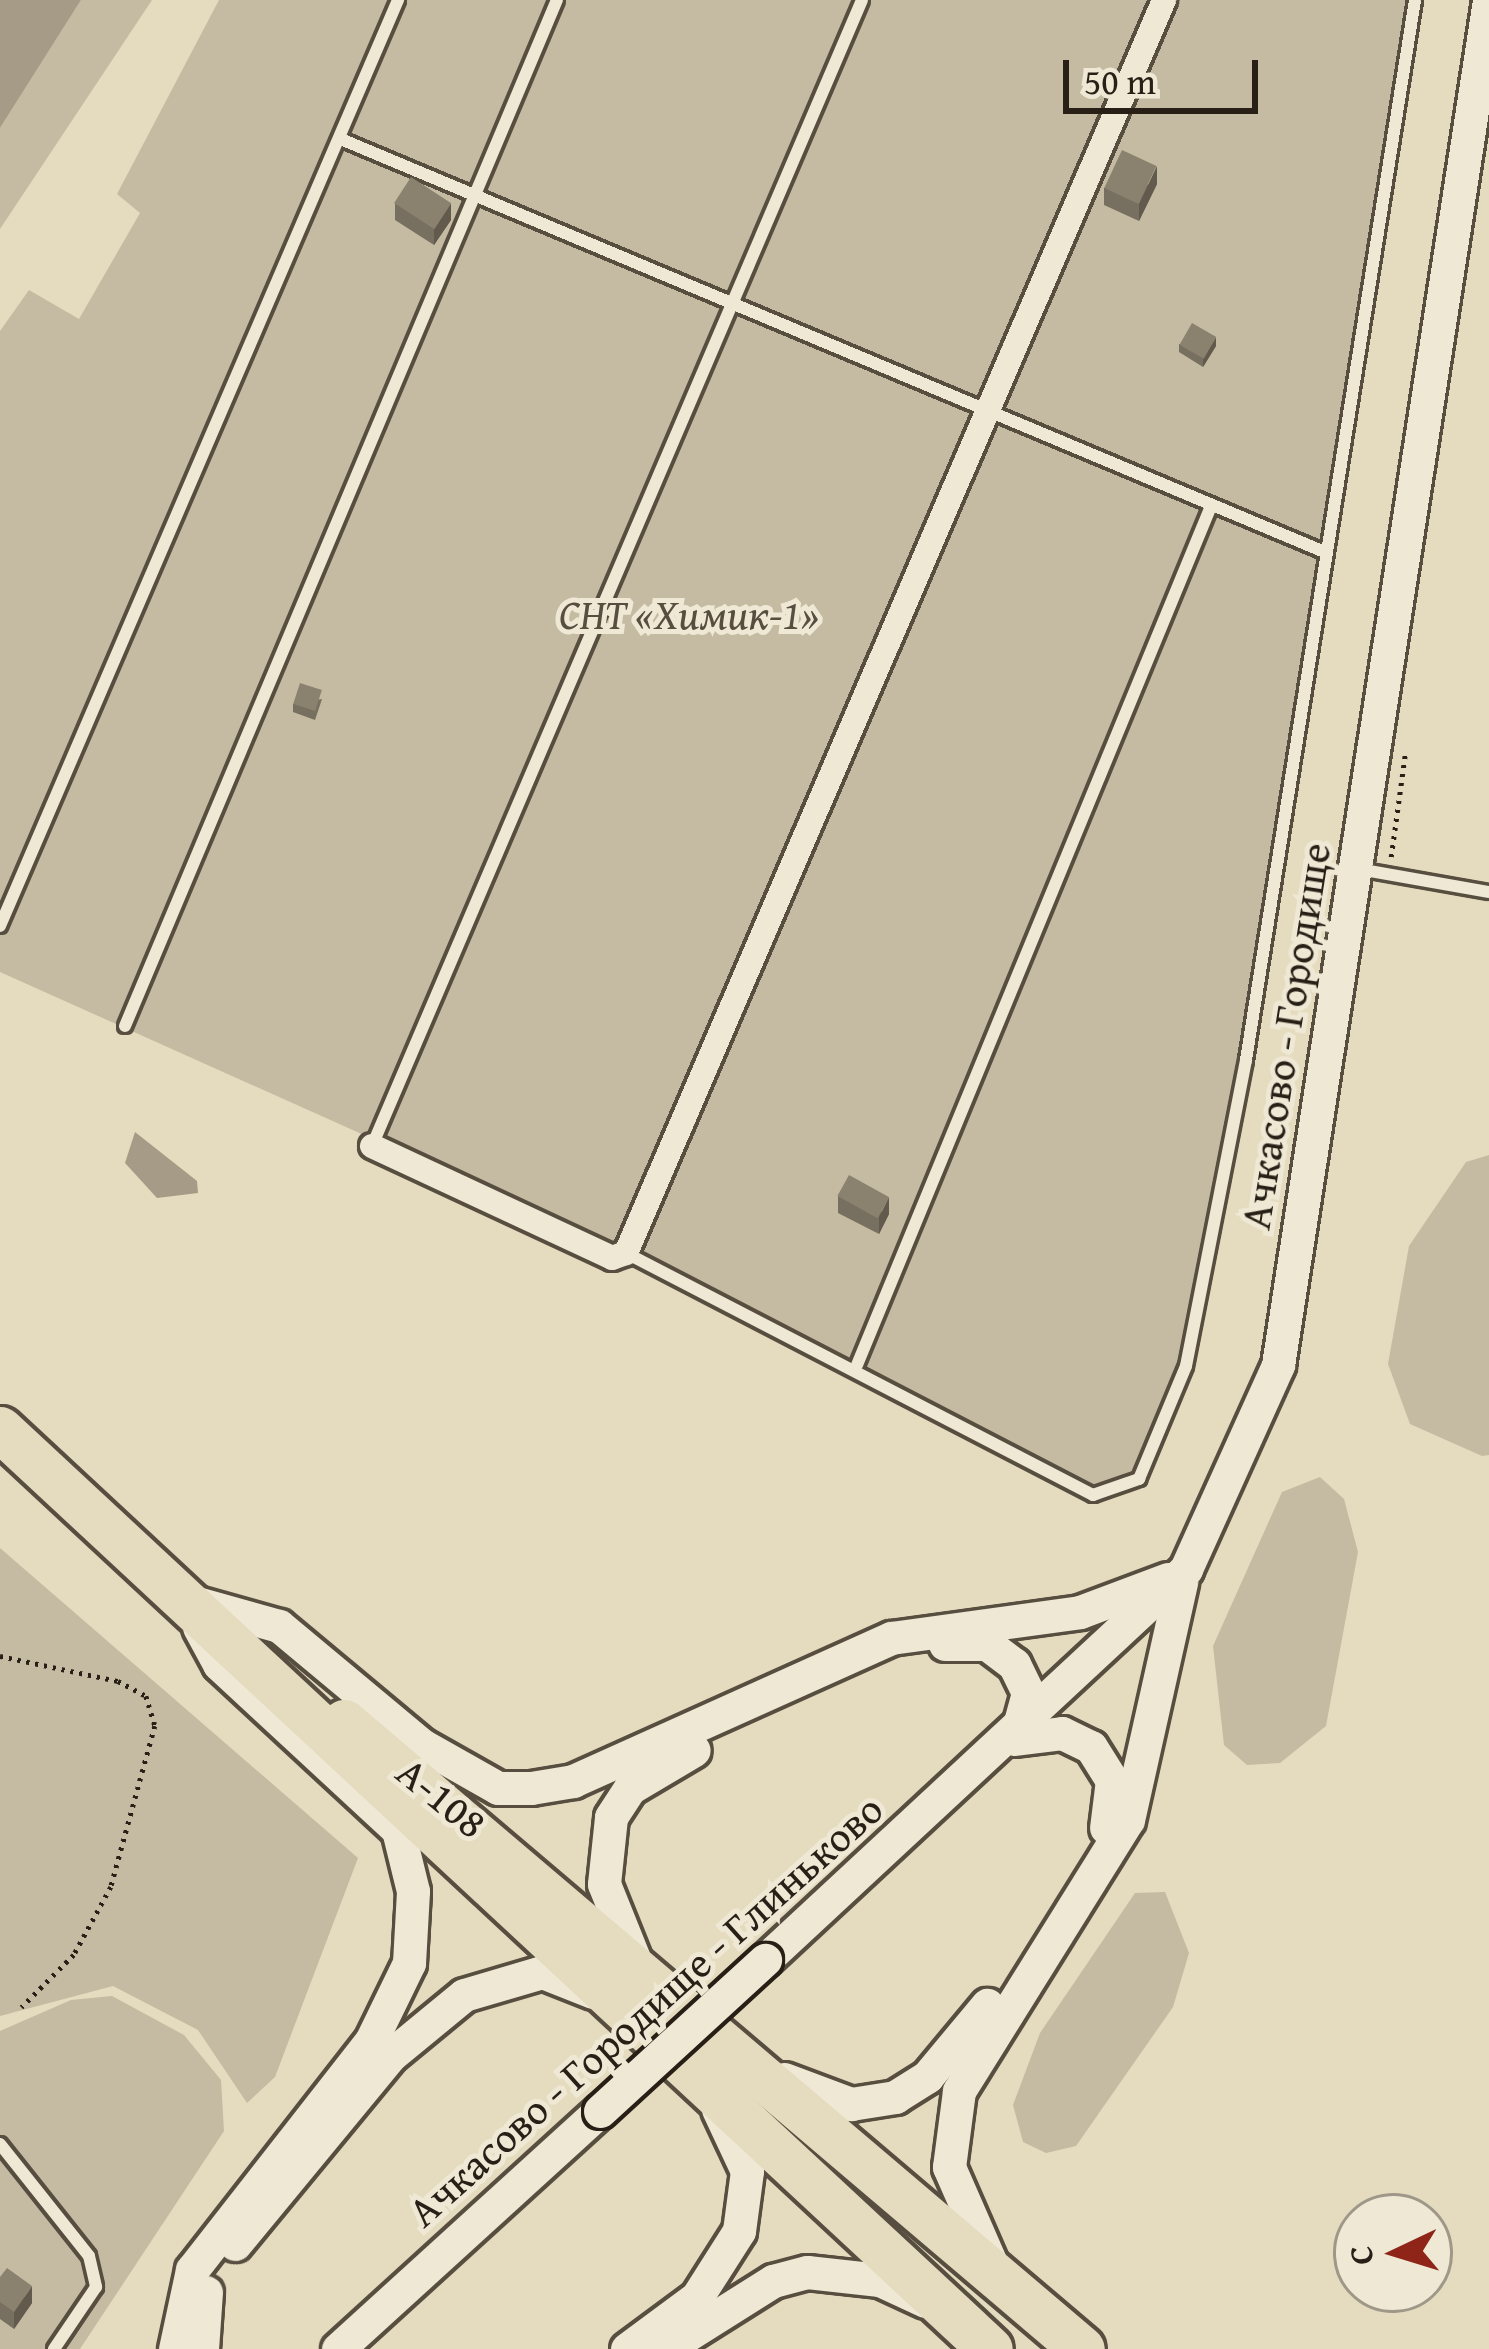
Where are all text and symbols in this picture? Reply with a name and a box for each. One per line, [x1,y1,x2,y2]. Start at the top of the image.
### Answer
scale bar [1069,36,1264,110]
text: 50 m [1084,54,1156,107]
park label: СНТ «Химик-1» [559,589,819,639]
street label: Ачкасово - Городище [1230,839,1340,1233]
street label: А-108 [387,1746,497,1848]
street label: Ачкасово - Городище - Глиньково [397,1783,893,2237]
north arrow [1333,2193,1453,2313]
text: С [1335,2244,1385,2266]

